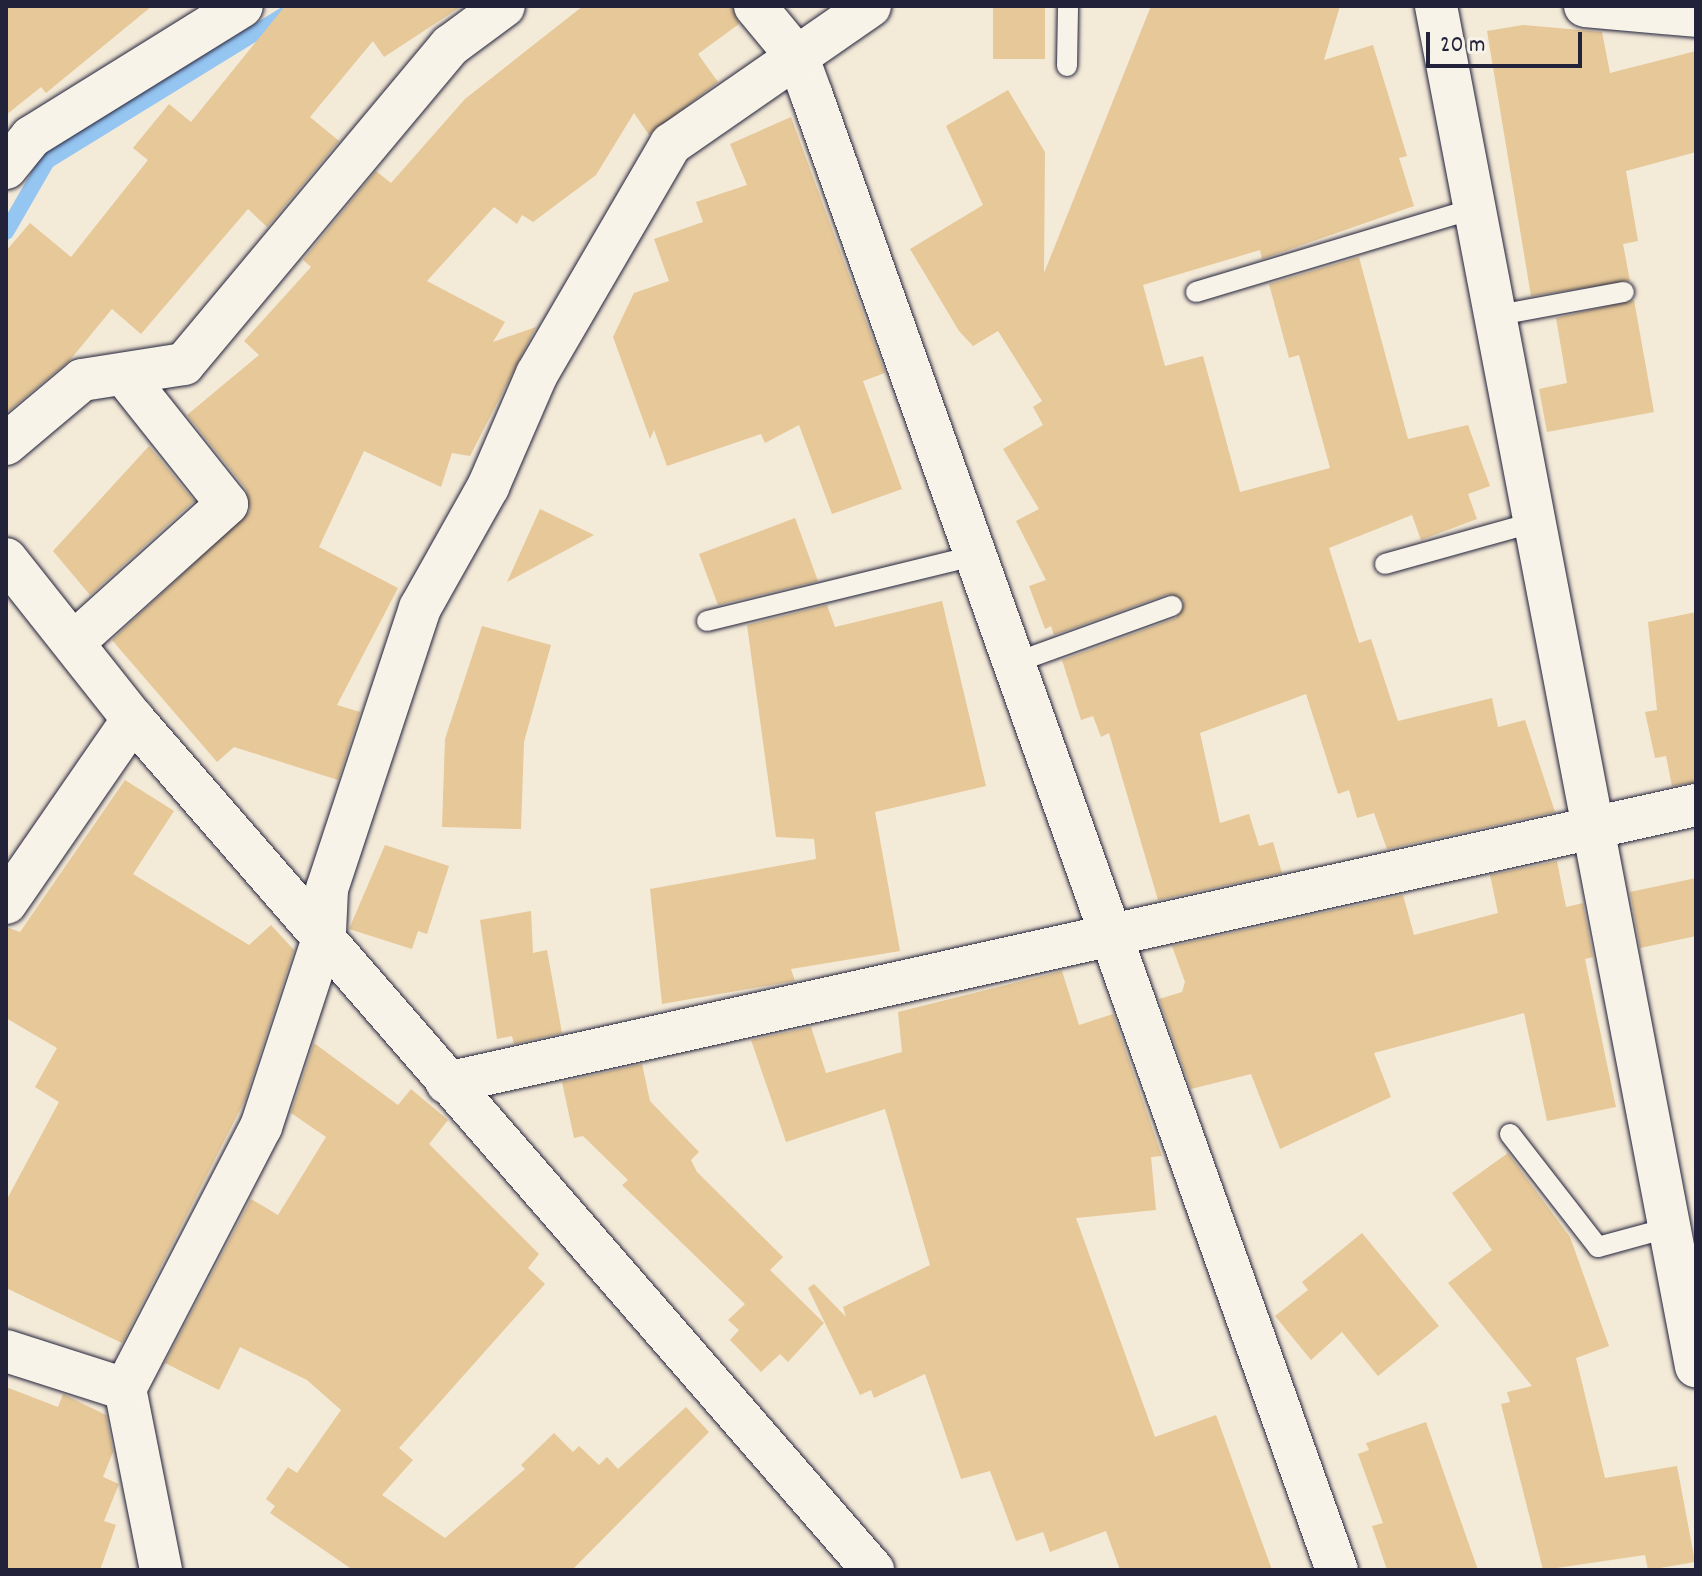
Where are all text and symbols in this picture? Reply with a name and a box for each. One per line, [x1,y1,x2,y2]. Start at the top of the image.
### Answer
scale bar [1430,16,1586,66]
text: 20 m [1440,29,1486,63]

